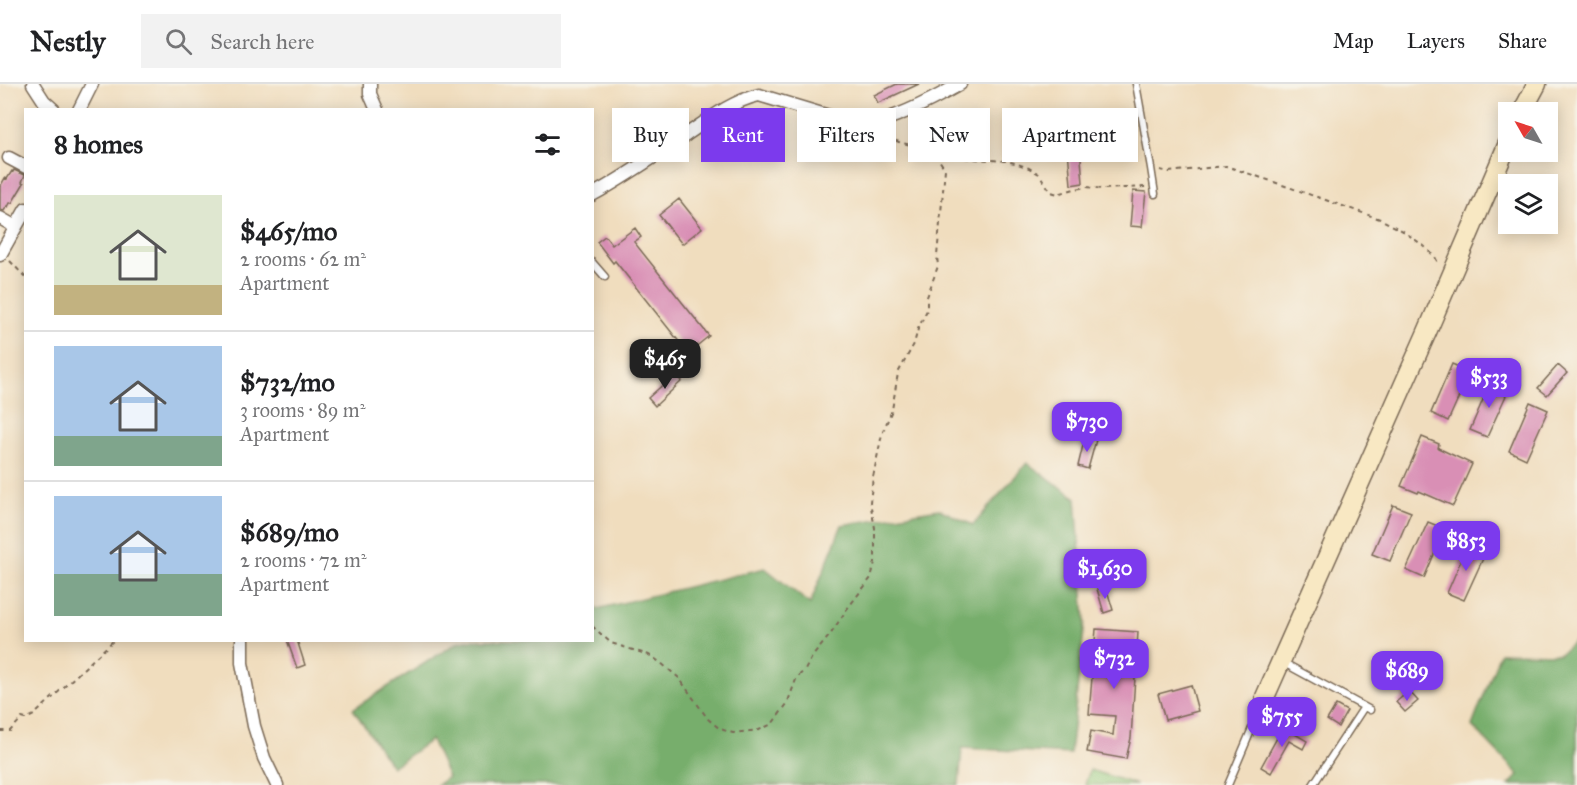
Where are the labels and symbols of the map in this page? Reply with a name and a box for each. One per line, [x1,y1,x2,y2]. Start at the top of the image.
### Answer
north arrow [1498,102,1558,162]
pin: $465 [629,339,701,390]
pin: $533 [1453,358,1525,409]
pin: $730 [1051,402,1123,453]
pin: $853 [1430,521,1502,572]
pin: $1,630 [1056,549,1154,600]
pin: $732 [1078,639,1150,690]
pin: $689 [1371,651,1443,702]
pin: $755 [1246,697,1318,748]

